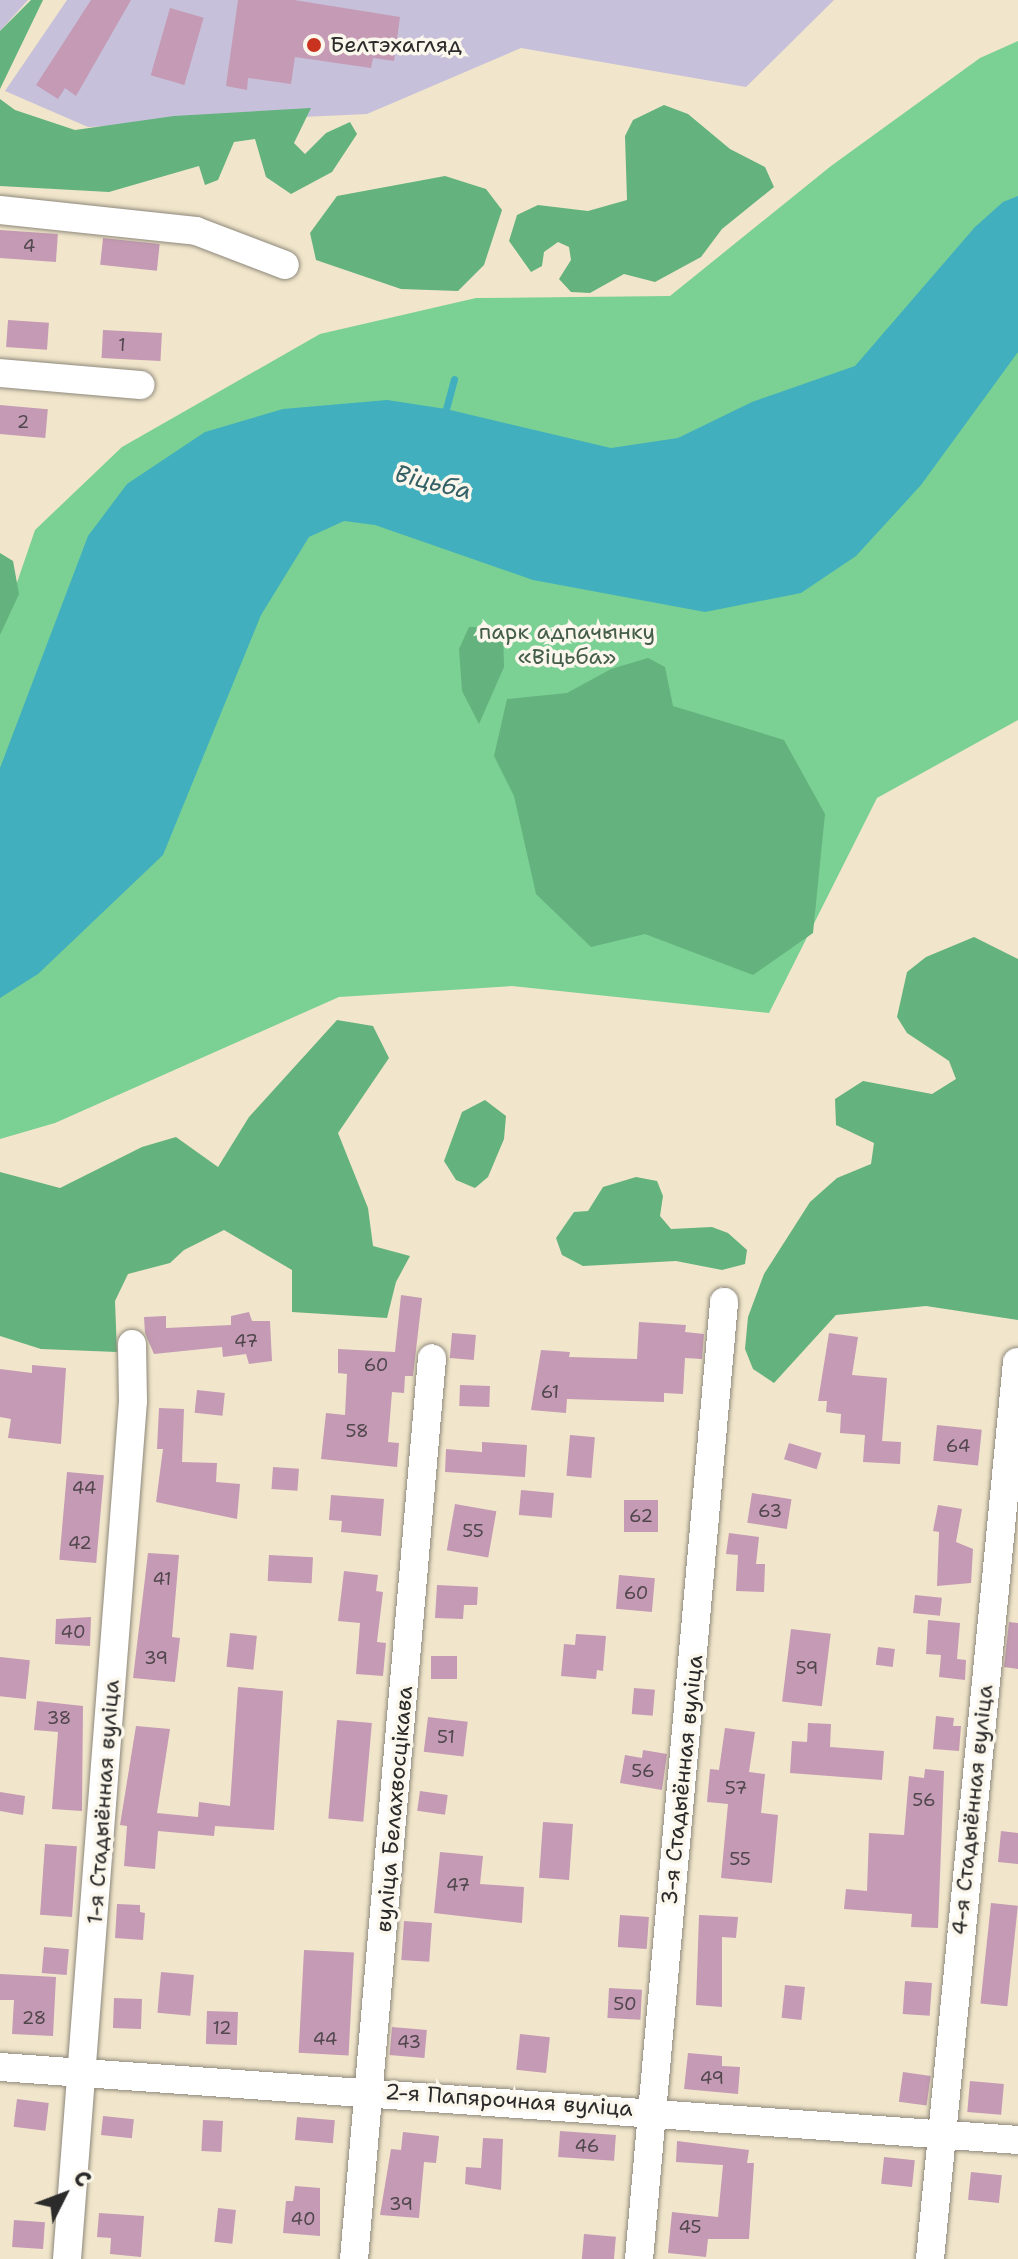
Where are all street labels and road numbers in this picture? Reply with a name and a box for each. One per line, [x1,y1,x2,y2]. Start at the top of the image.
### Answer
street label: 3-я Стадыённая вуліца [656,1654,708,1906]
street label: 1-я Стадыённая вуліца [81,1679,125,1925]
street label: 4-я Стадыённая вуліца [946,1683,998,1937]
street label: вуліца Белахвосцікава [370,1685,418,1933]
street label: 2-я Папярочная вуліца [384,2078,634,2122]

